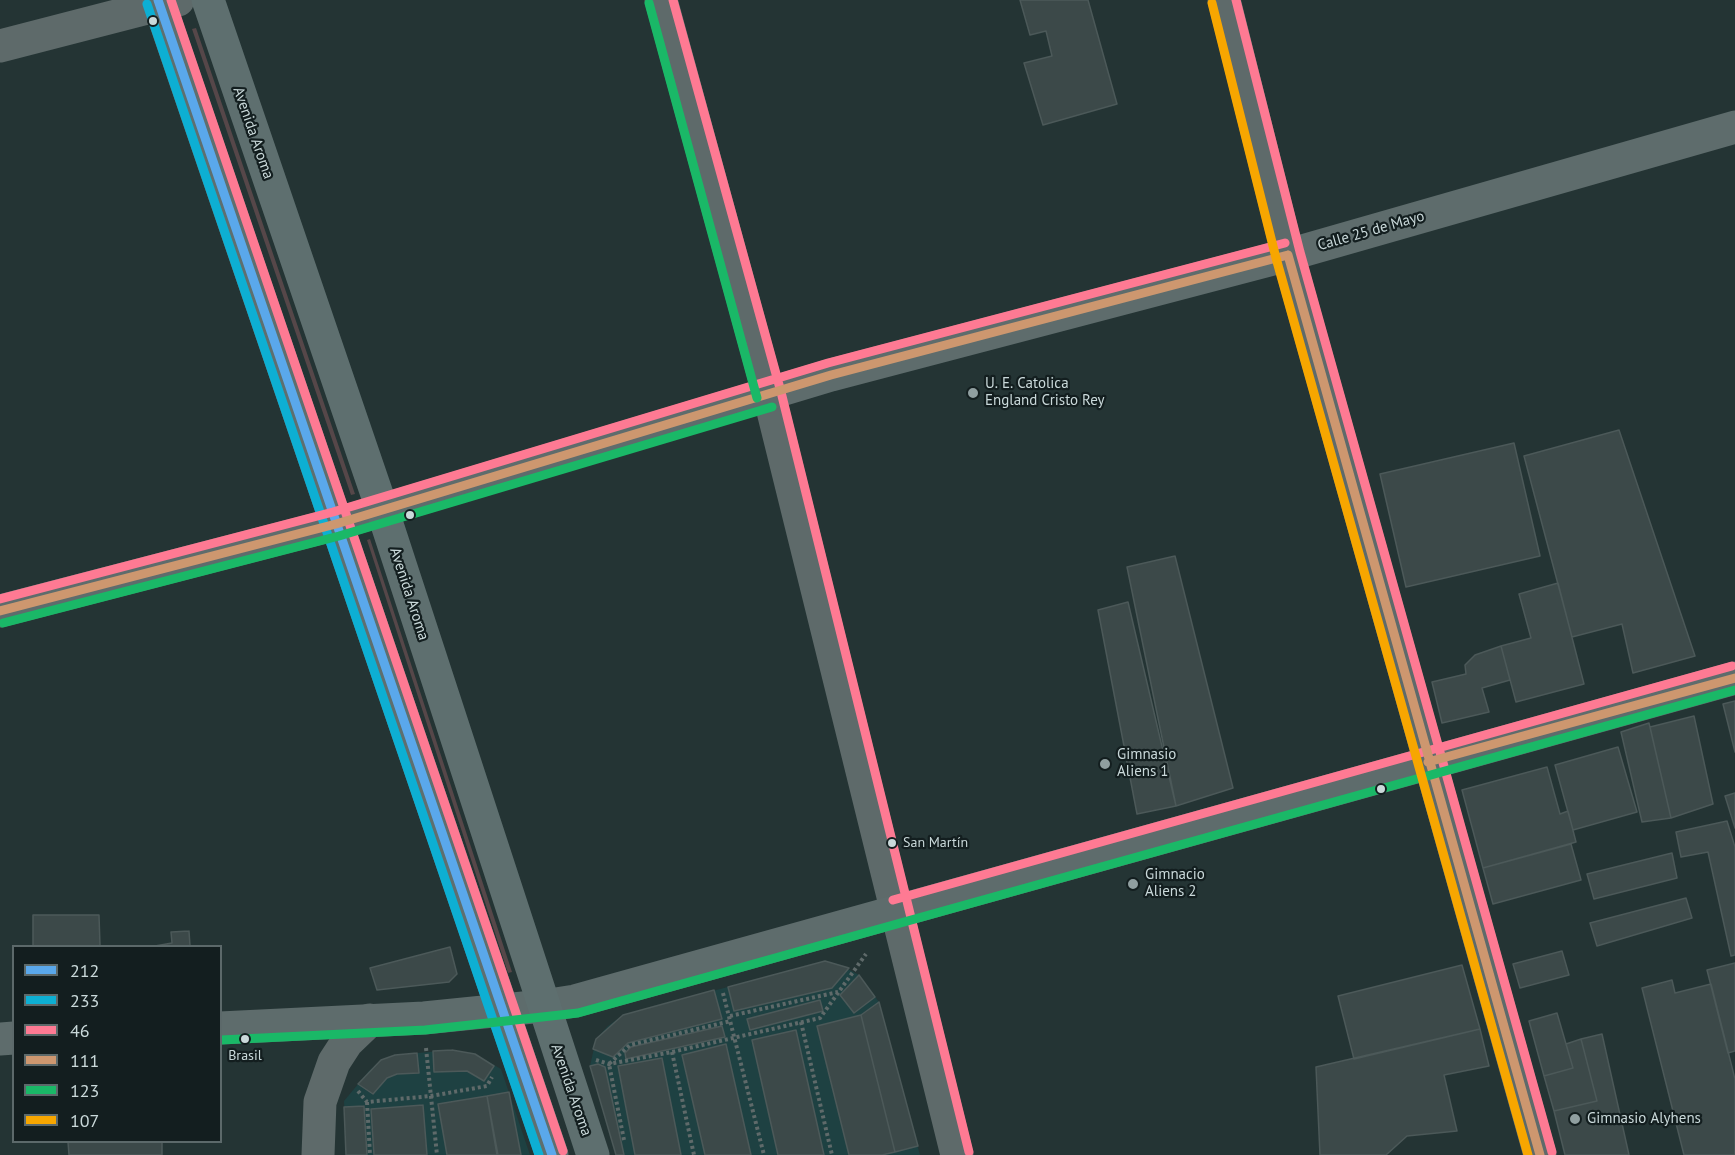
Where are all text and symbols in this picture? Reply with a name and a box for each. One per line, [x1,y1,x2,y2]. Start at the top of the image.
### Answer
unlabelled marker [147,15,159,27]
street label: Avenida Aroma [229,85,277,181]
street label: Calle 25 de Mayo [1315,207,1427,255]
place label: U. E. Catolica England Cristo Rey [985,375,1105,410]
marker: U. E. Catolica England Cristo Rey [966,386,980,400]
unlabelled marker [404,509,416,521]
street label: Avenida Aroma [386,545,432,643]
place label: Gimnasio Aliens 1 [1117,746,1176,781]
marker: Gimnasio Aliens 1 [1098,757,1112,771]
unlabelled marker [1375,783,1387,795]
place label: San Martín [903,835,968,851]
marker: San Martín [886,837,898,849]
place label: Gimnacio Aliens 2 [1145,866,1205,901]
marker: Gimnacio Aliens 2 [1126,877,1140,891]
legend [12,945,222,1143]
text: 212 [70,959,99,982]
text: 233 [70,989,99,1012]
text: 46 [70,1019,90,1042]
marker: Brasil [239,1033,251,1045]
street label: Avenida Aroma [547,1042,595,1138]
place label: Brasil [228,1048,262,1064]
text: 111 [70,1049,99,1072]
text: 123 [70,1079,99,1102]
text: 107 [70,1109,99,1132]
place label: Gimnasio Alyhens [1587,1110,1701,1128]
marker: Gimnasio Alyhens [1568,1112,1582,1126]

